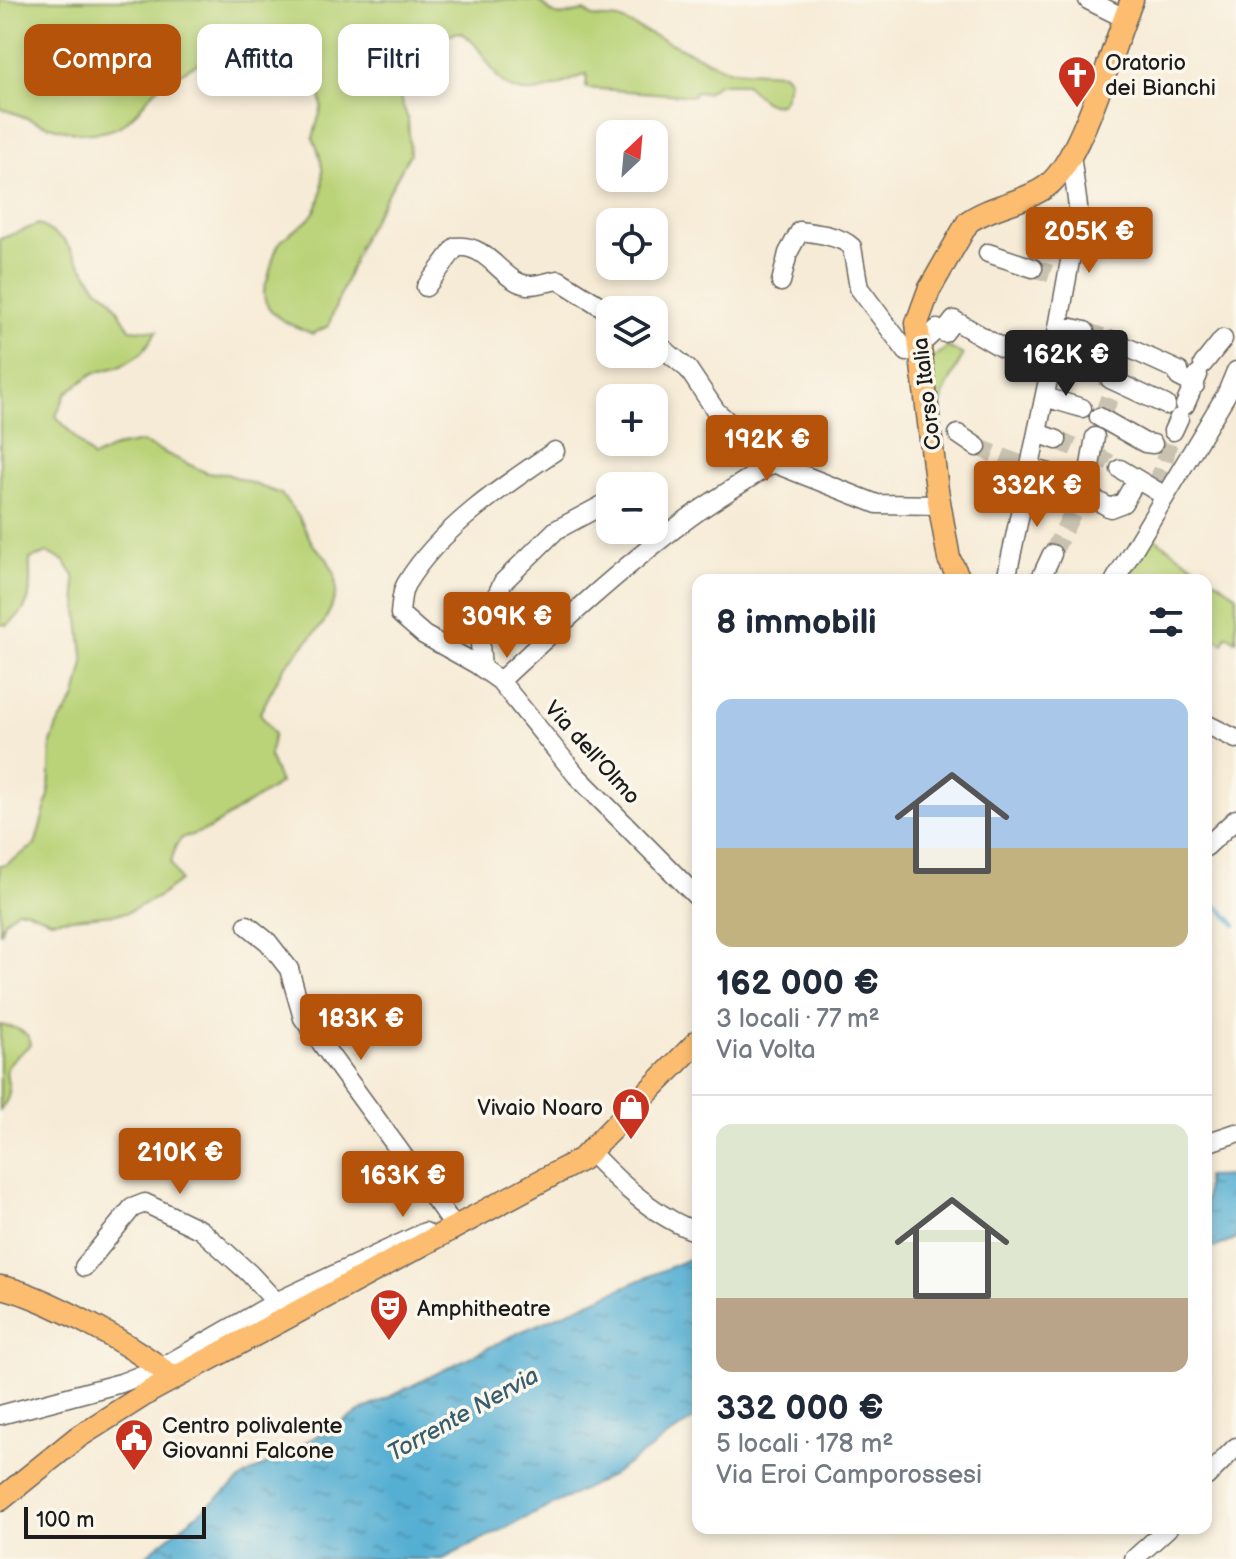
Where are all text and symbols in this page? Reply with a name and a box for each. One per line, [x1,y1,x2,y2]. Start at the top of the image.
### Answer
chip: Compra [24,24,181,96]
chip: Affitta [197,24,322,96]
chip: Filtri [338,24,449,96]
place label: Oratorio dei Bianchi [1105,50,1216,102]
church icon: Oratorio dei Bianchi [1056,54,1098,109]
north arrow [596,120,668,192]
map controls [596,120,668,544]
pin: 205K € [1024,207,1154,275]
button: locate [596,208,668,280]
text: 205K € [1044,217,1134,248]
button: layers [596,296,668,368]
pin: 162K € [1001,330,1131,398]
street label: Corso Italia [907,336,948,452]
text: 162K € [1023,340,1109,371]
button: + [596,384,668,456]
pin: 192K € [702,415,832,483]
text: 192K € [724,425,810,456]
pin: 332K € [972,461,1102,529]
text: 332K € [992,471,1082,502]
button: − [596,472,668,544]
pin: 309K € [442,592,572,660]
icon: filters [1144,600,1188,644]
text: 309K € [462,602,552,633]
text: 8 immobili [716,602,877,643]
street label: Via dell'Olmo [538,696,645,810]
icon: home [880,751,1024,895]
text: 162 000 € [716,963,879,1004]
pin: 183K € [296,994,426,1062]
text: 183K € [318,1004,404,1035]
text: 3 locali · 77 m² [716,1004,880,1035]
text: Via Volta [716,1035,816,1066]
shop icon: Vivaio Noaro [610,1086,652,1141]
place label: Vivaio Noaro [477,1095,603,1122]
pin: 210K € [115,1128,245,1196]
text: 210K € [137,1138,223,1169]
pin: 163K € [338,1151,468,1219]
text: 163K € [360,1161,446,1192]
icon: home [880,1176,1024,1320]
theatre icon: Amphitheatre [368,1287,410,1342]
place label: Amphitheatre [417,1296,550,1323]
water label: Torrente Nervia [383,1361,544,1468]
text: 332 000 € [716,1388,884,1429]
place label: Centro polivalente Giovanni Falcone [162,1413,342,1465]
public building icon: Centro polivalente Giovanni Falcone [113,1417,155,1472]
text: 5 locali · 178 m² [716,1429,893,1460]
text: Via Eroi Camporossesi [716,1460,982,1491]
scale bar [24,1503,206,1539]
text: 100 m [36,1507,95,1534]

